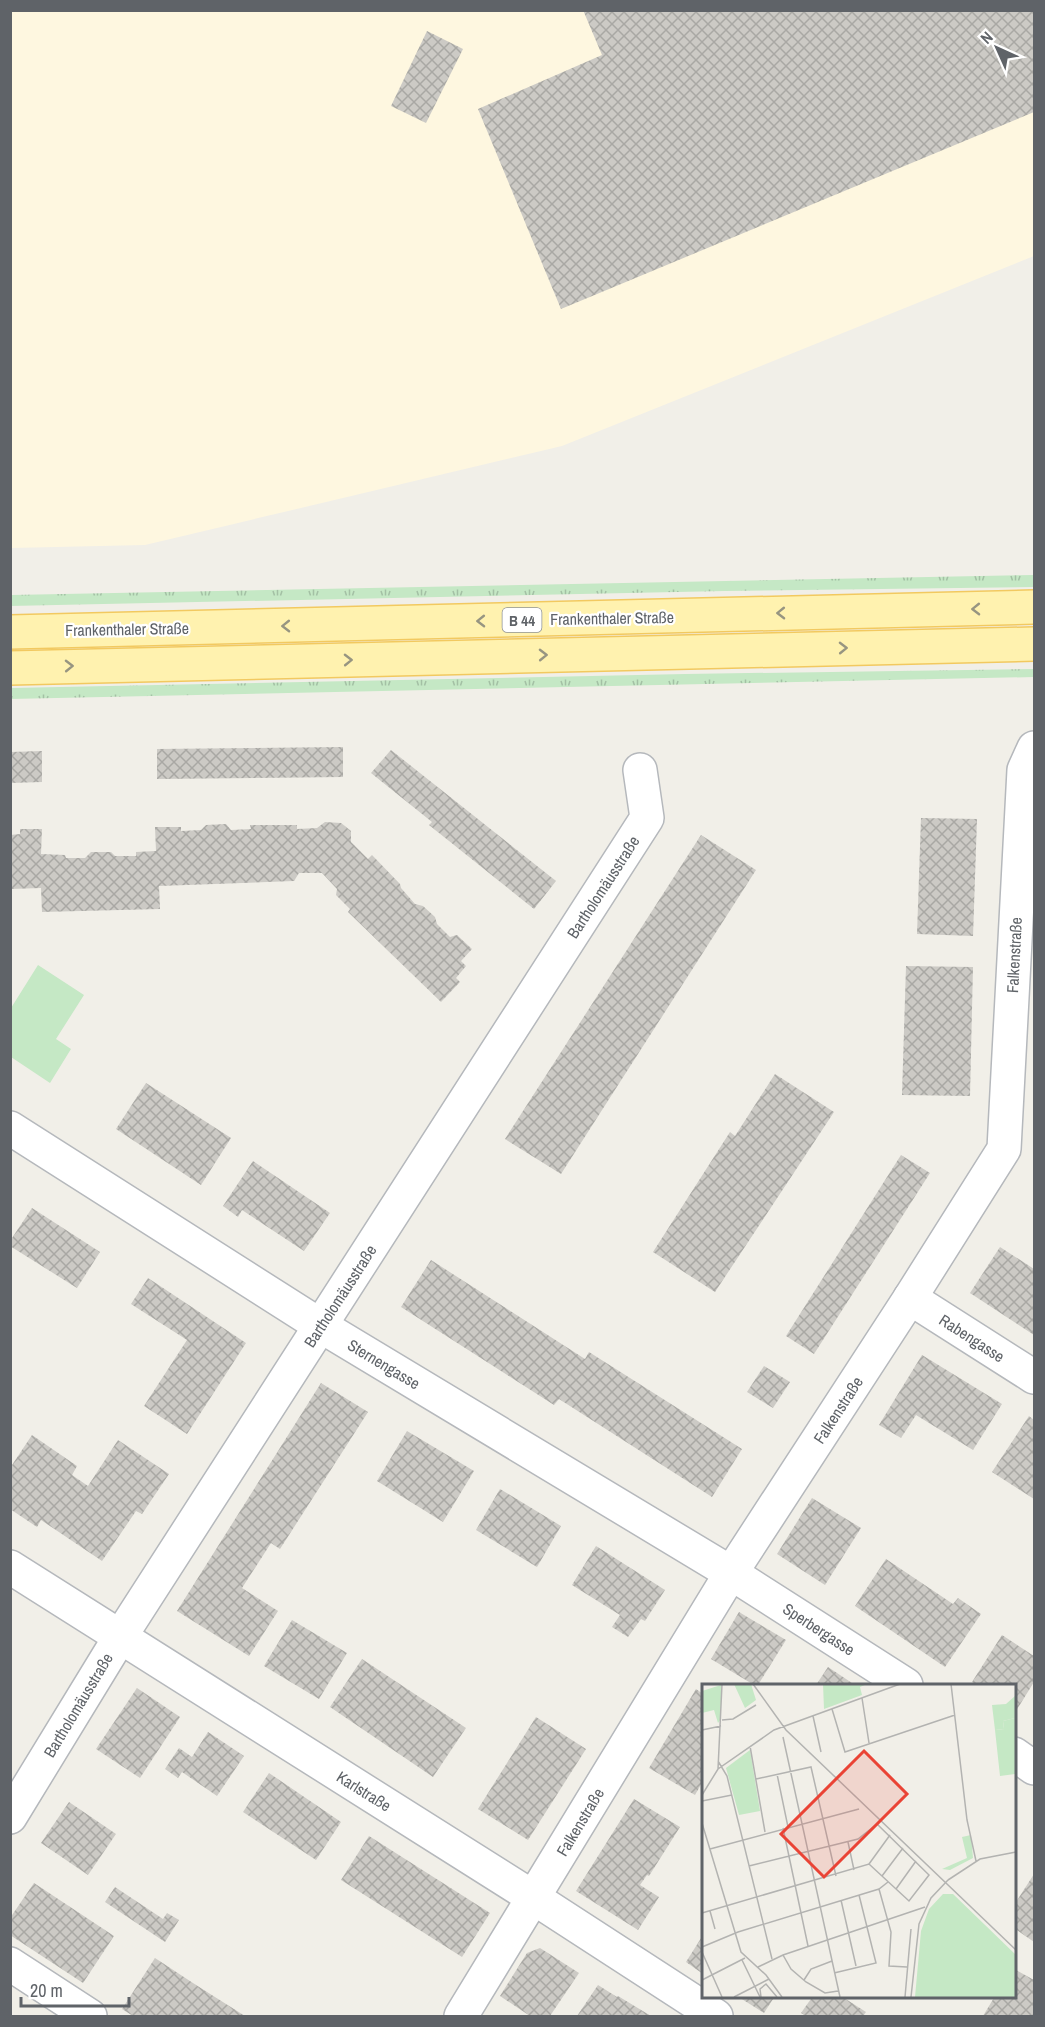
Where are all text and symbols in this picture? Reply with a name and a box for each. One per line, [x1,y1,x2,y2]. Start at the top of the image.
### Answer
north arrow [967,18,1027,78]
text: N [975,26,998,49]
one-way arrow [972,602,981,615]
street label: Frankenthaler Straße [550,606,674,630]
one-way arrow [777,607,786,620]
road number: B 44 [502,608,542,632]
one-way arrow [477,614,486,627]
street label: Frankenthaler Straße [65,617,189,641]
one-way arrow [282,619,291,632]
one-way arrow [838,642,847,655]
one-way arrow [538,649,547,662]
one-way arrow [343,654,352,666]
one-way arrow [64,660,73,672]
street label: Bartholomäusstraße [562,831,644,943]
street label: Falkenstraße [1001,917,1027,993]
street label: Bartholomäusstraße [299,1240,381,1352]
street label: Rabengasse [935,1309,1009,1367]
street label: Sternengasse [344,1334,424,1394]
street label: Falkenstraße [808,1372,868,1448]
street label: Sperbergasse [779,1598,859,1660]
street label: Bartholomäusstraße [38,1649,118,1761]
inset map [702,1684,1015,1997]
street label: Karlstraße [333,1766,395,1816]
street label: Falkenstraße [551,1784,609,1860]
scale bar [21,1970,129,2008]
text: 20 m [30,1978,63,2003]

